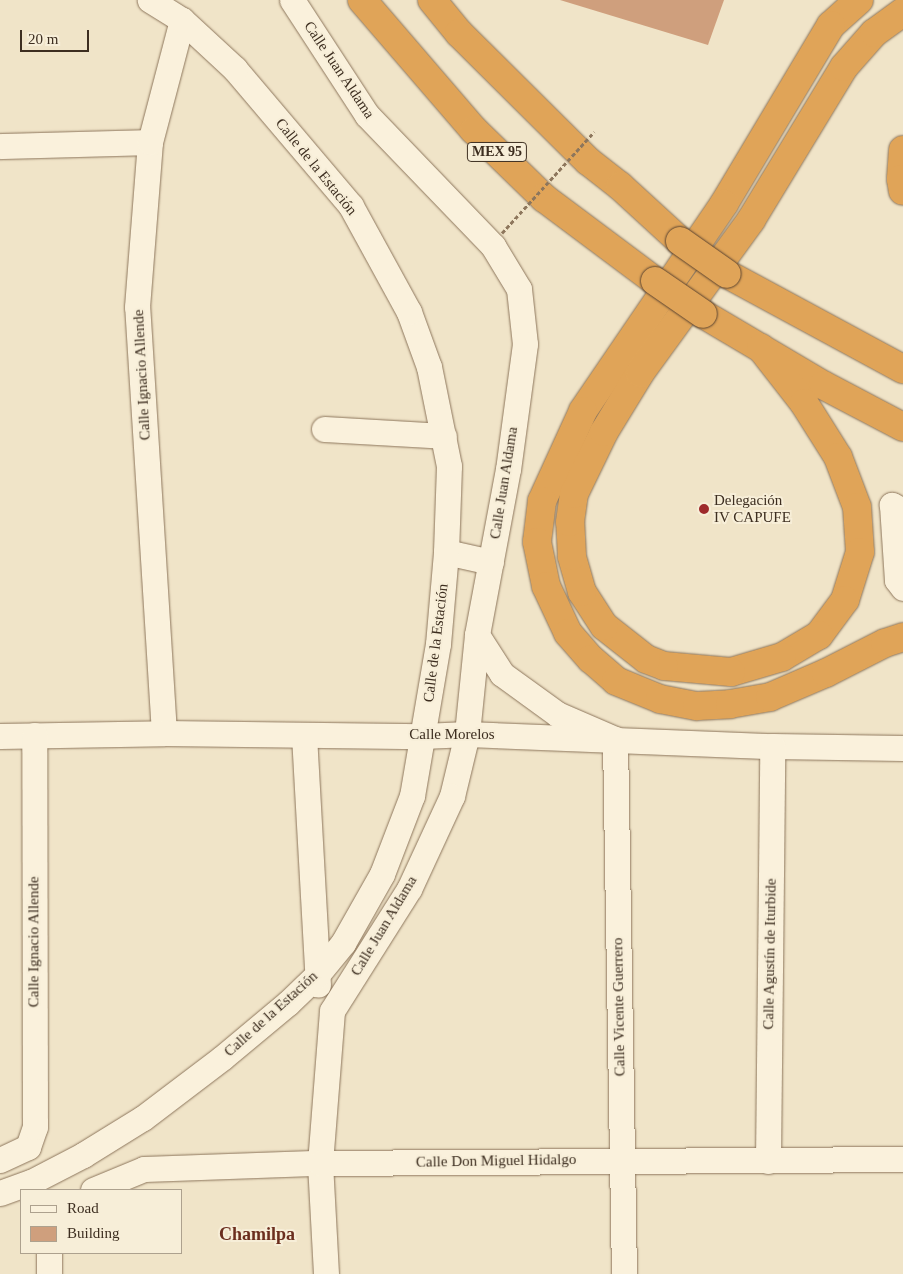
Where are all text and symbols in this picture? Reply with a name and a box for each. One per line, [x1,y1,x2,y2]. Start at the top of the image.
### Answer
street label: Calle Juan Aldama [300,18,378,122]
scale bar [22,20,91,52]
text: 20 m [28,31,58,47]
street label: Calle de la Estación [271,115,361,219]
road number: MEX 95 [466,140,528,163]
street label: Calle Ignacio Allende [130,309,154,441]
street label: Calle Juan Aldama [486,425,522,541]
place label: Delegación IV CAPUFE [714,491,791,526]
marker: Delegación IV CAPUFE [698,503,710,515]
street label: Calle de la Estación [420,583,452,703]
street label: Calle Morelos [409,726,495,744]
street label: Calle Juan Aldama [347,872,421,980]
street label: Calle Ignacio Allende [25,876,43,1008]
street label: Calle Agustín de Iturbide [760,878,780,1030]
street label: Calle Vicente Guerrero [609,937,629,1077]
street label: Calle de la Estación [221,967,321,1061]
street label: Calle Don Miguel Hidalgo [416,1151,576,1171]
legend [20,1189,182,1254]
text: Road [67,1200,99,1216]
district label: Chamilpa [219,1223,295,1245]
text: Building [67,1225,120,1241]

